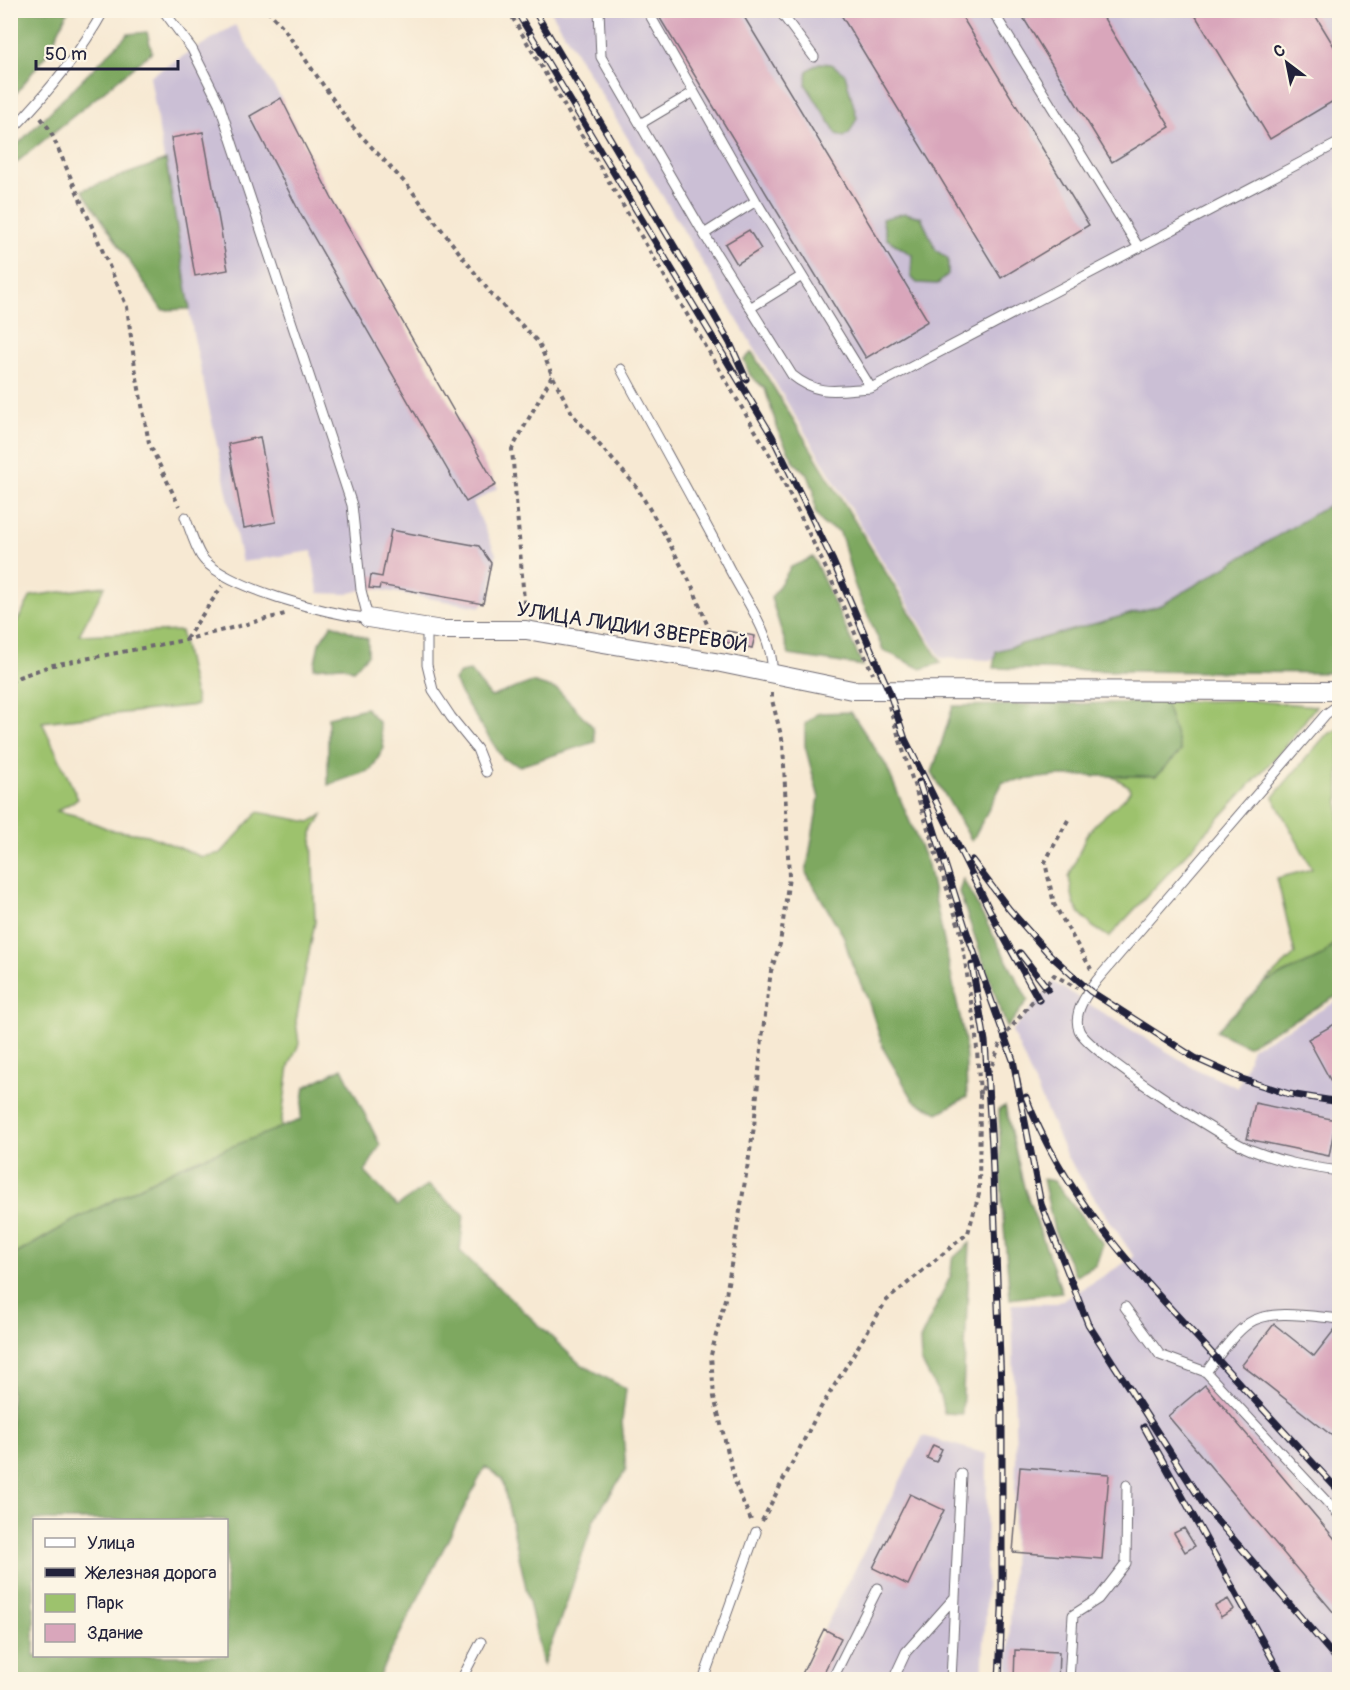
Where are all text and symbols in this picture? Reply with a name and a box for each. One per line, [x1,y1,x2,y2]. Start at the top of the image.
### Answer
scale bar [36,33,178,71]
north arrow [1257,33,1317,93]
text: С [1270,40,1289,62]
text: 50 m [45,43,87,66]
street label: УЛИЦА ЛИДИИ ЗВЕРЕВОЙ [515,596,749,659]
legend [33,1519,228,1657]
text: Улица [87,1532,135,1555]
text: Железная дорога [84,1562,217,1585]
text: Парк [87,1592,124,1615]
text: Здание [87,1622,143,1645]

